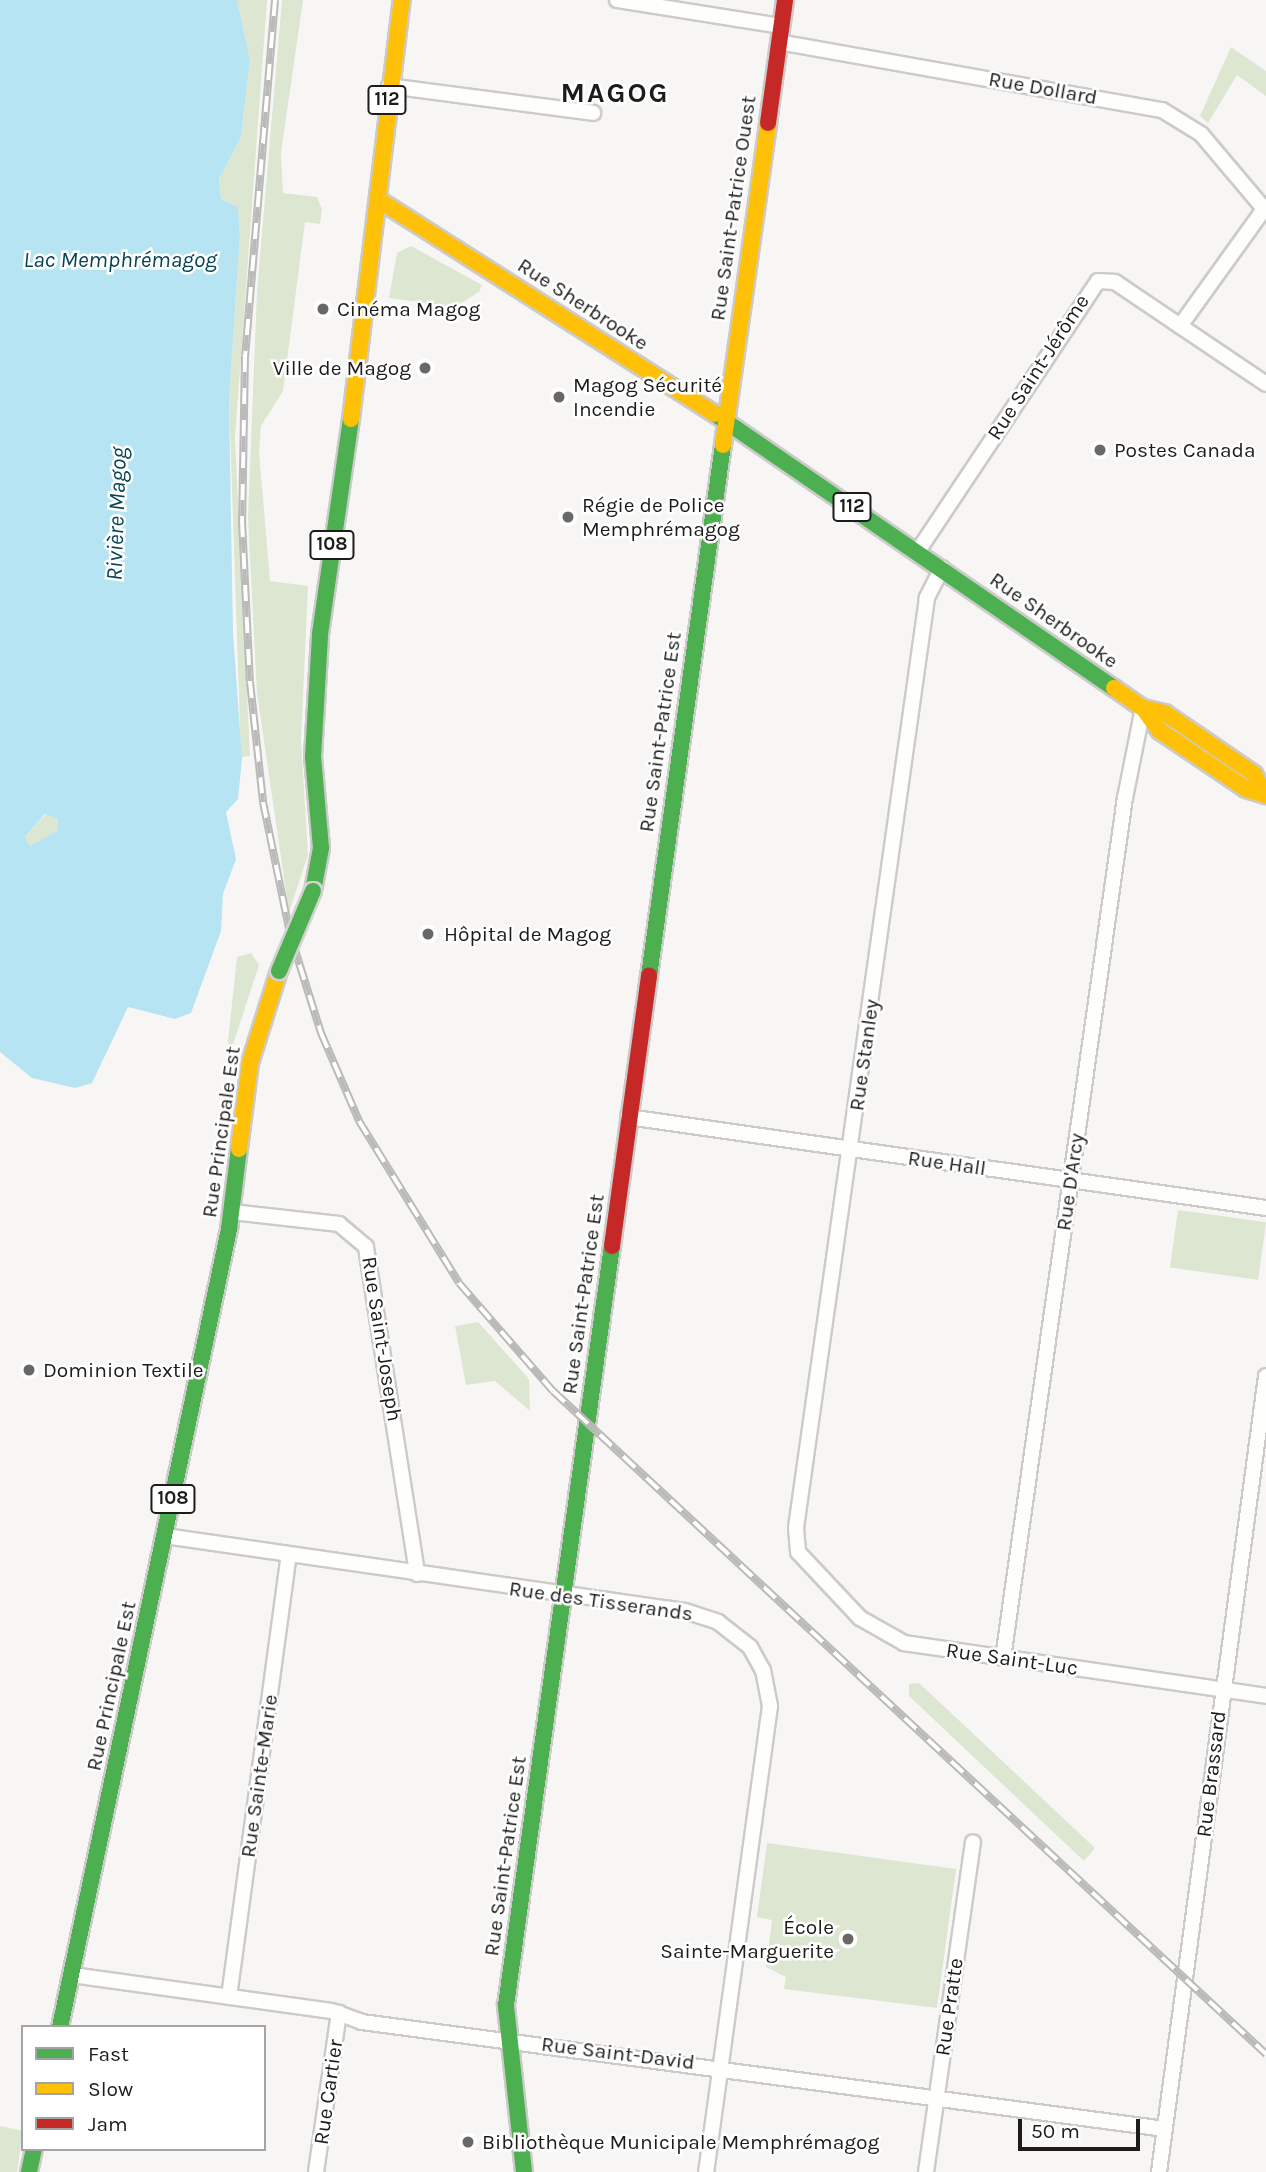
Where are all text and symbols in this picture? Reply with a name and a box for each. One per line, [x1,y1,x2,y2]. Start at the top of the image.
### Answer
street label: Rue Dollard [987,66,1099,110]
district label: MAGOG [561,76,669,110]
road number: 112 [366,85,408,116]
street label: Rue Saint-Patrice Ouest [705,94,761,322]
water label: Lac Memphrémagog [23,246,217,274]
street label: Rue Sherbrooke [513,252,653,356]
street label: Rue Saint-Jérôme [982,289,1094,445]
place label: Cinéma Magog [337,296,480,322]
marker: Cinéma Magog [315,301,331,317]
place label: Ville de Magog [273,355,411,381]
marker: Ville de Magog [417,360,433,376]
place label: Magog Sécurité Incendie [573,372,722,422]
marker: Magog Sécurité Incendie [551,389,567,405]
place label: Postes Canada [1114,437,1256,463]
marker: Postes Canada [1092,442,1108,458]
water label: Rivière Magog [101,447,133,581]
place label: Régie de Police Memphrémagog [582,492,740,542]
road number: 112 [831,492,873,522]
marker: Régie de Police Memphrémagog [560,509,576,525]
road number: 108 [309,530,355,560]
street label: Rue Sherbrooke [985,566,1123,674]
street label: Rue Saint-Patrice Est [633,630,687,834]
place label: Hôpital de Magog [444,921,611,947]
marker: Hôpital de Magog [418,924,438,944]
street label: Rue Stanley [844,997,884,1113]
street label: Rue Principale Est [196,1045,246,1219]
street label: Rue D'Arcy [1051,1132,1089,1232]
street label: Rue Hall [906,1145,988,1181]
street label: Rue Saint-Patrice Est [556,1192,610,1396]
street label: Rue Saint-Joseph [357,1255,407,1423]
place label: Dominion Textile [43,1357,204,1383]
marker: Dominion Textile [21,1362,37,1378]
road number: 108 [150,1484,196,1514]
street label: Rue des Tisserands [507,1576,695,1626]
street label: Rue Principale Est [81,1599,141,1773]
street label: Rue Saint-Luc [944,1637,1080,1681]
street label: Rue Sainte-Marie [235,1693,283,1859]
street label: Rue Brassard [1191,1709,1231,1839]
street label: Rue Saint-Patrice Est [478,1754,532,1958]
place label: École Sainte-Marguerite [660,1914,834,1964]
marker: École Sainte-Marguerite [840,1931,856,1947]
street label: Rue Pratte [930,1956,968,2058]
legend [21,2025,266,2151]
street label: Rue Saint-David [540,2031,696,2075]
street label: Rue Cartier [308,2038,348,2146]
text: Fast [88,2042,129,2066]
text: Slow [88,2077,133,2101]
scale bar [1021,2106,1144,2150]
text: Jam [88,2112,128,2136]
text: 50 m [1031,2119,1080,2143]
place label: Bibliothèque Municipale Memphrémagog [482,2129,879,2155]
marker: Bibliothèque Municipale Memphrémagog [460,2134,476,2150]

